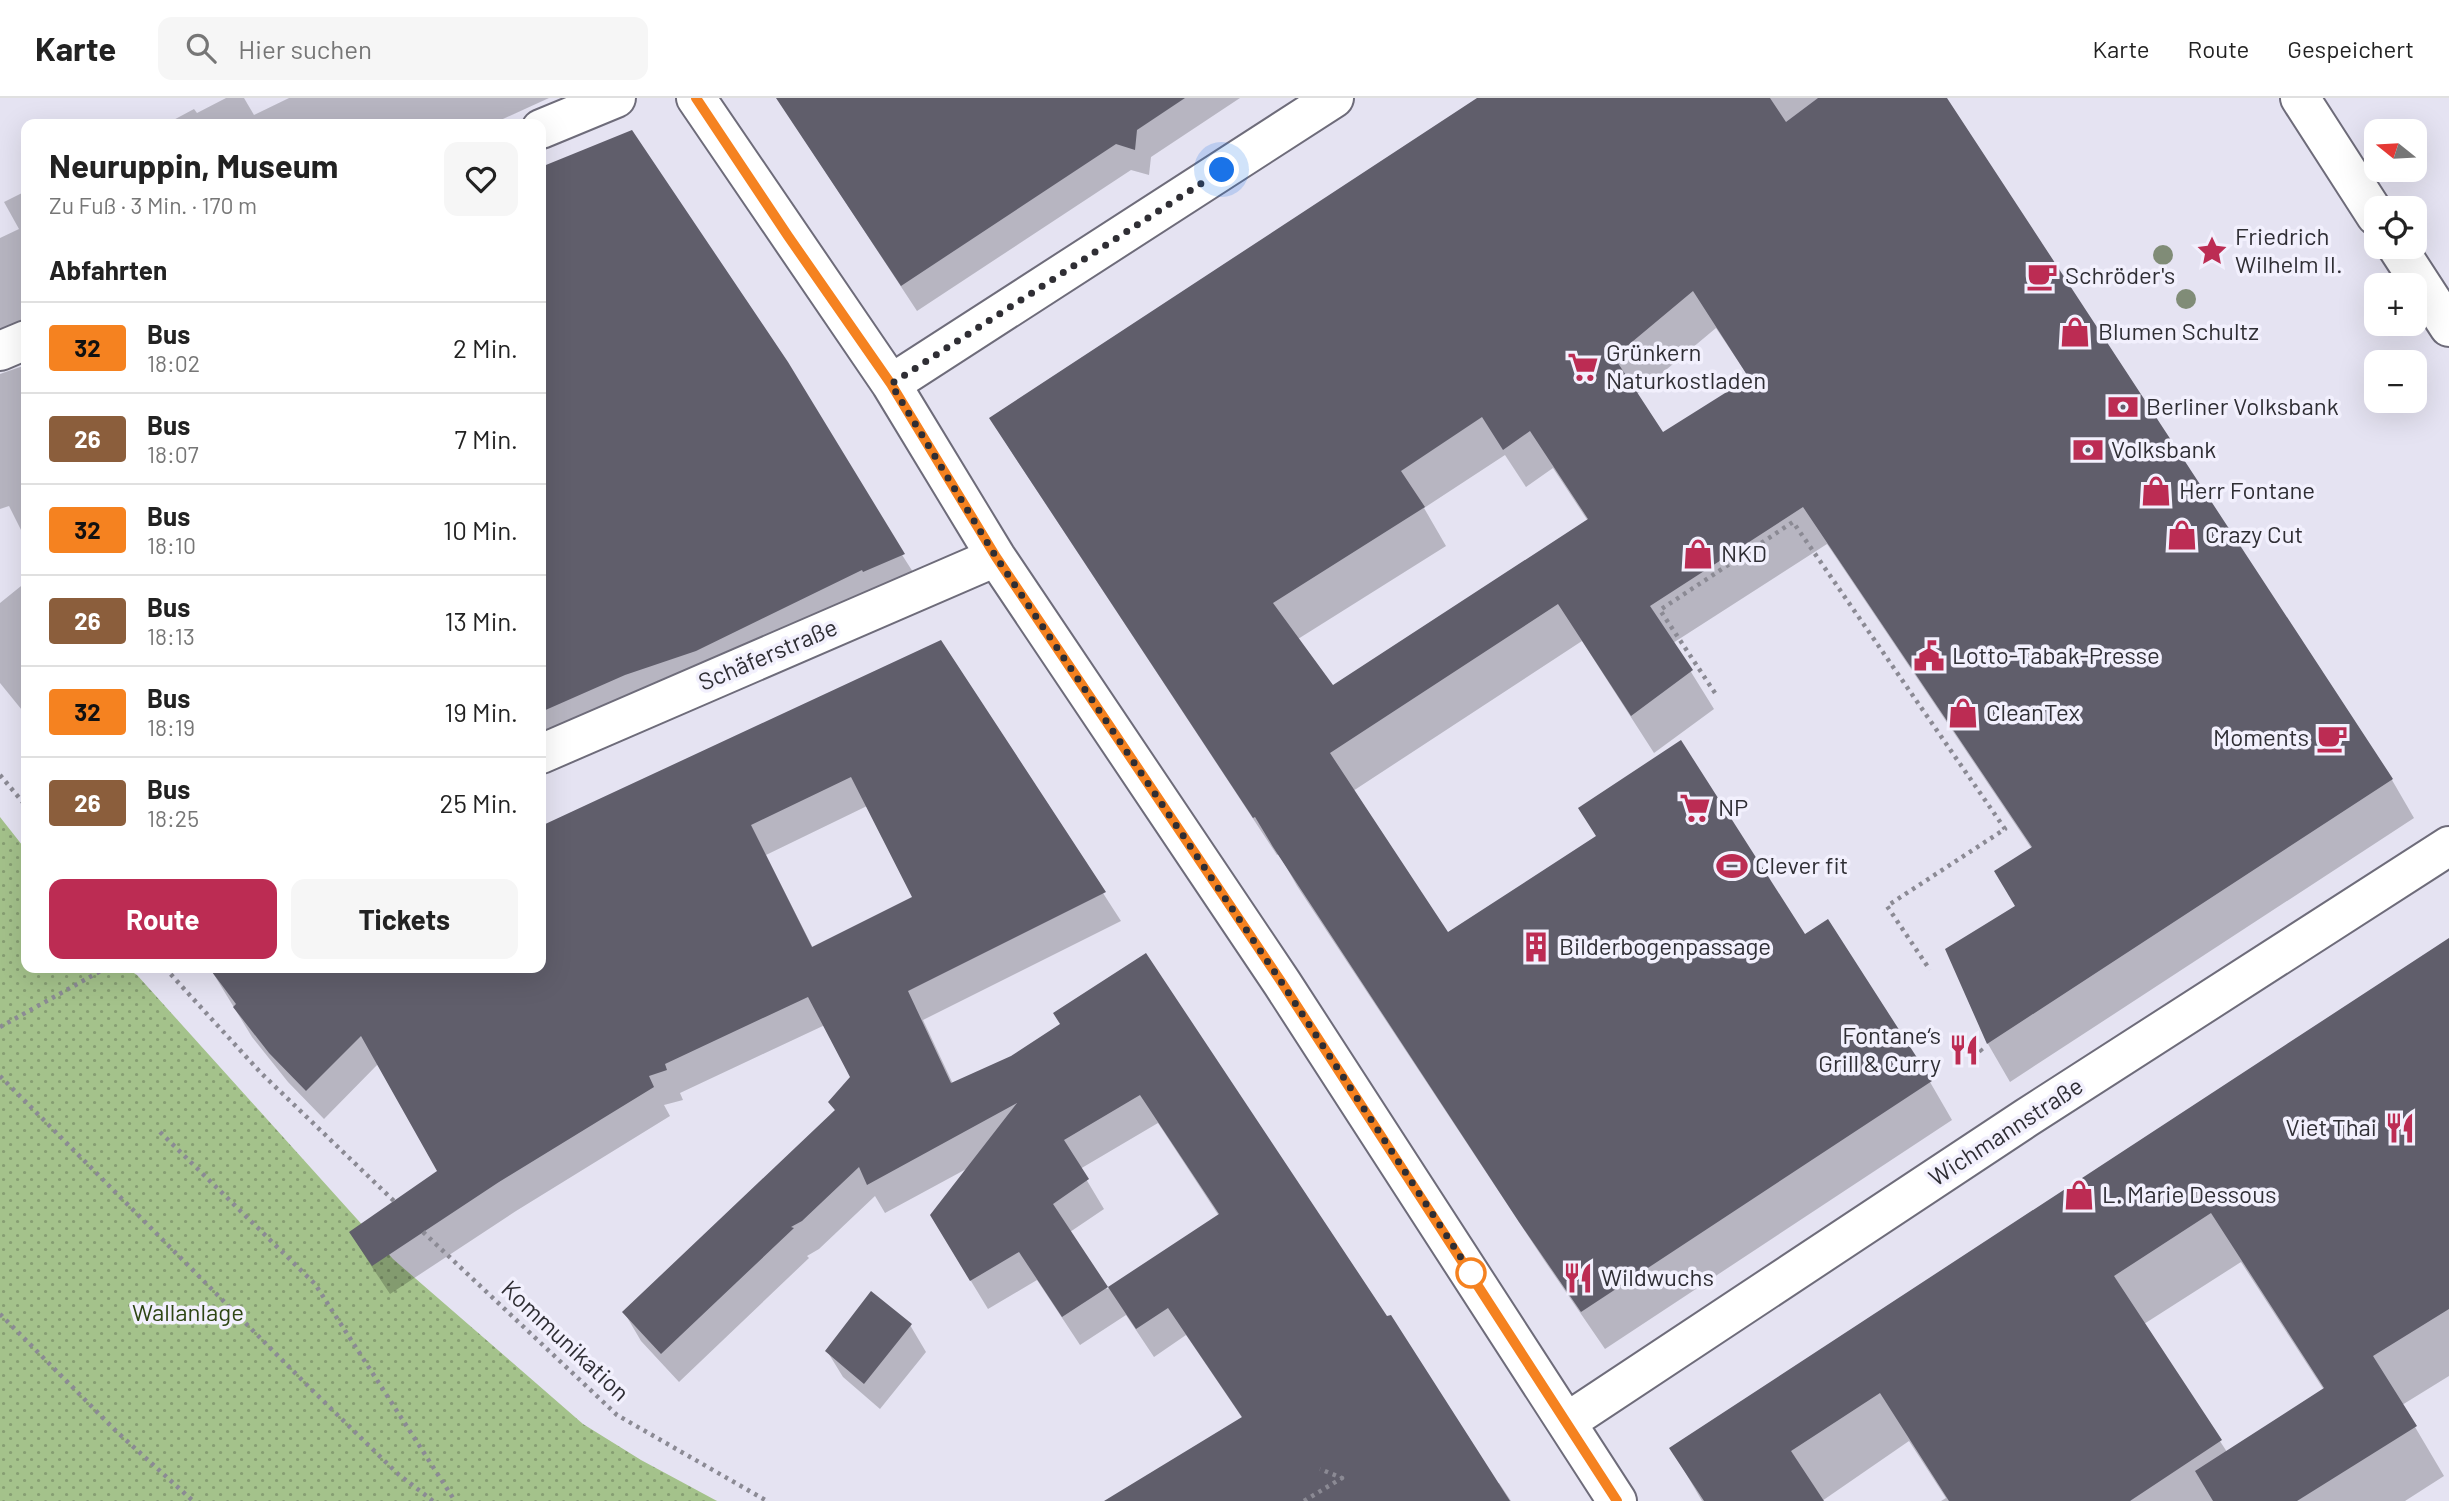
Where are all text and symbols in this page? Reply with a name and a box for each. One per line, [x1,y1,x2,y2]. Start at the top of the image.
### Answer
search box [158,17,648,80]
text: Karte [35,28,116,68]
icon: search [182,29,220,67]
text: Hier suchen [238,33,372,64]
text: Karte [2092,34,2150,63]
text: Route [2188,34,2249,63]
text: Gespeichert [2287,34,2414,63]
north arrow [2364,119,2427,182]
map controls [2364,119,2427,413]
button: heart [444,142,518,216]
text: Neuruppin, Museum [49,145,338,185]
your location [1204,152,1239,187]
text: Zu Fuß · 3 Min. · 170 m [49,191,257,219]
button: locate [2364,196,2427,259]
place label: Friedrich Wilhelm II. [2235,221,2343,278]
place icon: Friedrich Wilhelm II. [2195,234,2229,268]
text: Abfahrten [49,254,167,285]
cafe icon: Schröder's [2025,259,2059,293]
place label: Schröder's [2065,260,2175,289]
button: + [2364,273,2427,336]
shop icon: Blumen Schultz [2058,315,2092,349]
place label: Blumen Schultz [2098,316,2259,345]
text: Bus [147,318,190,349]
text: 2 Min. [453,332,518,363]
text: 32 [74,333,101,362]
place label: Grünkern Naturkostladen [1606,337,1766,394]
text: 18:02 [147,349,200,377]
supermarket icon: Grünkern Naturkostladen [1566,350,1600,384]
button: − [2364,350,2427,413]
bank icon: Berliner Volksbank [2106,390,2140,424]
place label: Berliner Volksbank [2146,391,2339,420]
text: Bus [147,409,190,440]
text: 7 Min. [455,423,518,454]
text: 26 [74,424,101,453]
bank icon: Volksbank [2071,433,2105,467]
place label: Volksbank [2111,434,2216,463]
text: 18:07 [147,440,199,468]
shop icon: Herr Fontane [2139,474,2173,508]
place label: Herr Fontane [2179,475,2315,504]
text: Bus [147,500,190,531]
text: 10 Min. [443,514,518,545]
text: 32 [74,515,101,544]
shop icon: Crazy Cut [2165,518,2199,552]
place label: Crazy Cut [2205,519,2303,548]
text: 18:10 [147,531,196,559]
shop icon: NKD [1681,537,1715,571]
place label: NKD [1721,538,1767,567]
text: Bus [147,591,190,622]
text: 13 Min. [444,605,518,636]
text: 26 [74,606,101,635]
street label: Schäferstraße [694,611,841,696]
text: 18:13 [147,622,195,650]
public building icon: Lotto-Tabak-Presse [1912,639,1946,673]
place label: Lotto-Tabak-Presse [1952,640,2160,669]
text: Bus [147,682,190,713]
text: 19 Min. [444,696,518,727]
shop icon: CleanTex [1946,696,1980,730]
text: 32 [74,697,101,726]
place label: CleanTex [1986,697,2080,726]
text: 18:19 [147,713,195,741]
cafe icon: Moments [2315,721,2349,755]
place label: Moments [2213,722,2309,751]
text: Bus [147,773,190,804]
text: 25 Min. [440,787,518,818]
text: 26 [74,788,101,817]
supermarket icon: NP [1678,791,1712,825]
place label: NP [1718,792,1748,821]
text: 18:25 [147,804,199,832]
sports icon: Clever fit [1715,849,1749,883]
place label: Clever fit [1755,850,1848,879]
button: Route [49,879,277,959]
button: Tickets [291,879,518,959]
building icon: Bilderbogenpassage [1519,930,1553,964]
place label: Bilderbogenpassage [1559,931,1771,960]
place label: Fontane‘s Grill & Curry [1818,1020,1941,1077]
restaurant icon: Fontane‘s Grill & Curry [1947,1033,1981,1067]
street label: Wichmannstraße [1923,1070,2088,1191]
restaurant icon: Viet Thai [2383,1111,2417,1145]
place label: Viet Thai [2286,1112,2377,1141]
shop icon: L. Marie Dessous [2062,1178,2096,1212]
place label: L. Marie Dessous [2102,1179,2277,1208]
unlabelled marker [1456,1258,1486,1288]
restaurant icon: Wildwuchs [1561,1261,1595,1295]
place label: Wildwuchs [1601,1262,1714,1291]
street label: Kommunikation [496,1273,636,1406]
park label: Wallanlage [132,1297,244,1326]

